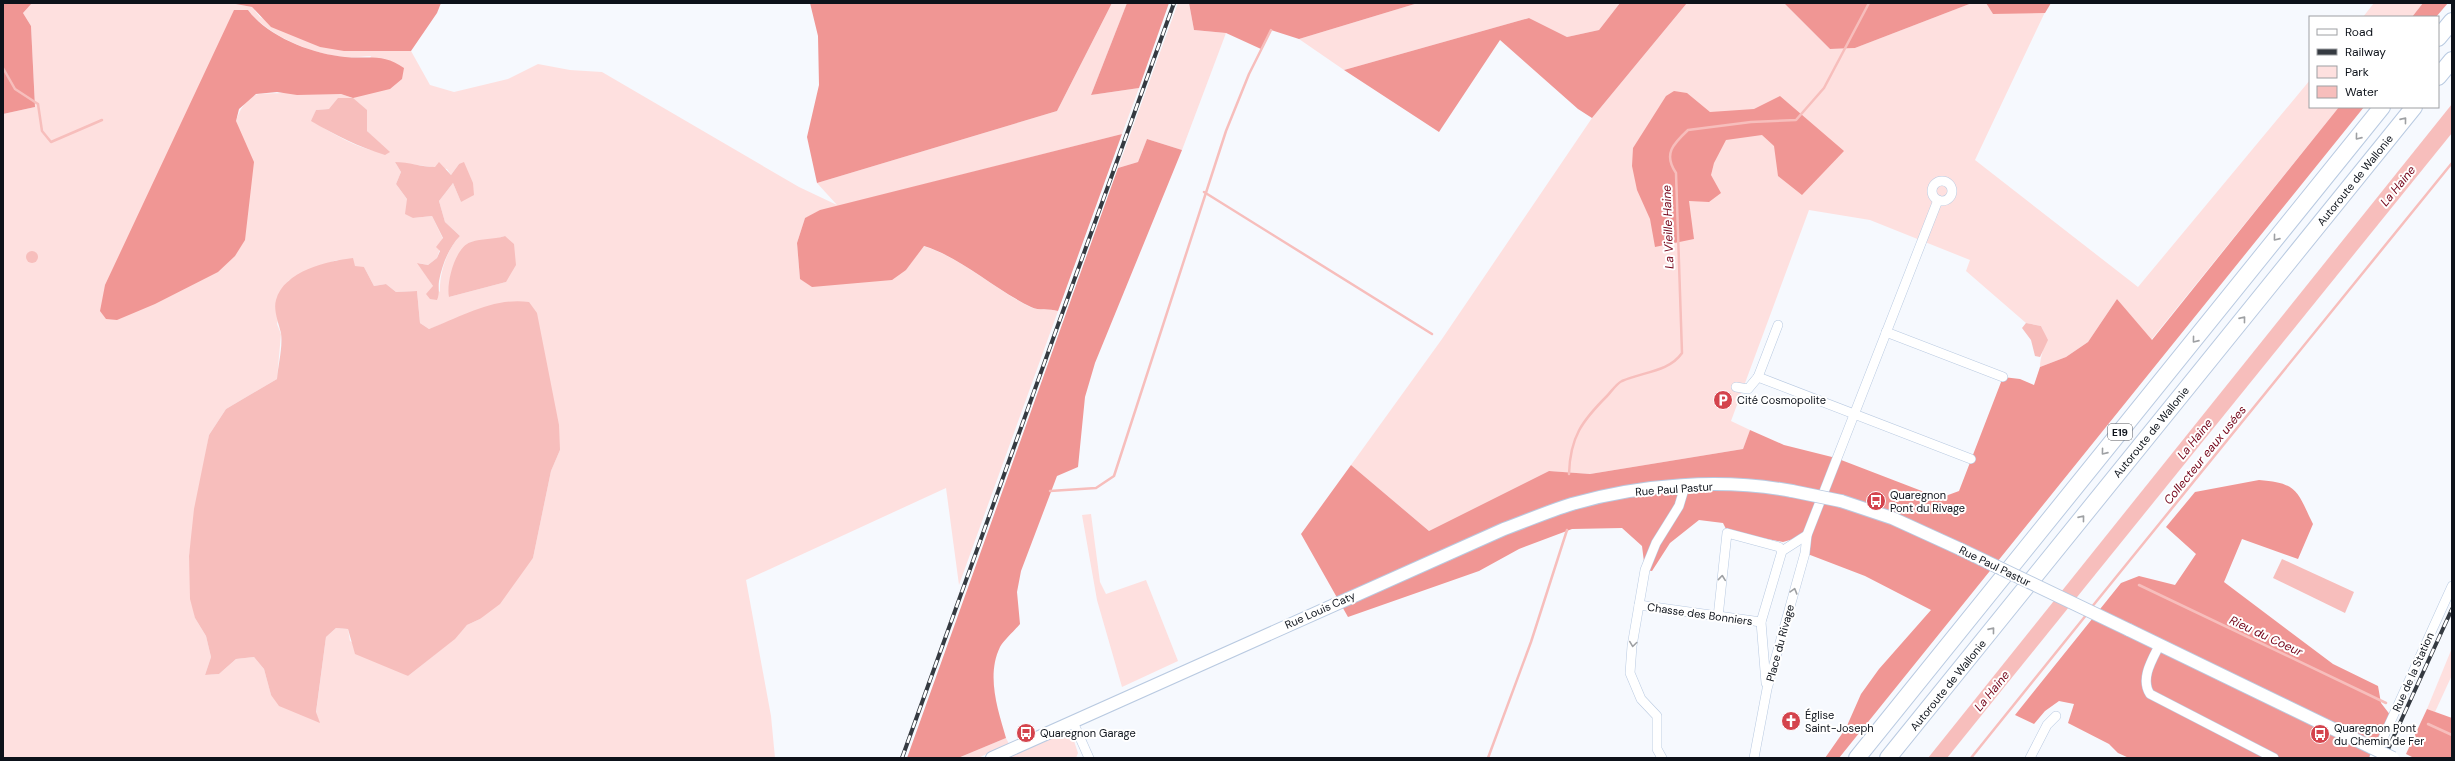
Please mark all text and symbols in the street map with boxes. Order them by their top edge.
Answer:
legend [2309,16,2439,108]
text: Road [2345,24,2373,40]
text: Railway [2345,44,2386,60]
text: Park [2345,64,2369,80]
text: Water [2345,84,2379,100]
one-way arrow [2399,117,2406,124]
street label: Autoroute de Wallonie [2314,132,2396,228]
one-way arrow [2356,133,2363,140]
water label: La Haine [2377,162,2419,210]
water label: La Vieille Haine [1659,185,1677,269]
one-way arrow [2274,234,2281,241]
one-way arrow [2238,316,2245,324]
one-way arrow [2192,335,2199,342]
street label: Autoroute de Wallonie [2110,384,2192,480]
parking icon: Cité Cosmopolite [1712,389,1734,411]
place label: Cité Cosmopolite [1737,393,1826,407]
water label: Collecteur eaux usées [2160,402,2250,508]
water label: La Haine [2174,415,2216,463]
road number: E19 [2108,424,2132,440]
one-way arrow [2102,447,2109,454]
street label: Rue Paul Pastur [1635,479,1713,499]
place label: Quaregnon Pont du Rivage [1890,488,1965,515]
bus stop icon: Quaregnon Pont du Rivage [1865,490,1887,512]
one-way arrow [2077,516,2084,523]
street label: Rue Paul Pastur [1957,543,2033,589]
one-way arrow [1717,575,1726,581]
street label: Rue Louis Caty [1283,588,1357,632]
one-way arrow [1789,588,1798,595]
street label: Chasse des Bonniers [1646,600,1754,628]
street label: Place du Rivage [1763,603,1797,683]
water label: Rieu du Coeur [2227,612,2306,660]
one-way arrow [1987,627,1994,634]
street label: Rue de la Station [2389,630,2437,714]
street label: Autoroute de Wallonie [1907,637,1989,733]
one-way arrow [1629,641,1638,647]
water label: La Haine [1971,667,2013,715]
place label: Église Saint-Joseph [1805,708,1874,735]
church icon: Église Saint-Joseph [1780,710,1802,732]
place label: Quaregnon Pont du Chemin de Fer [2334,721,2424,748]
bus stop icon: Quaregnon Garage [1015,722,1037,744]
bus stop icon: Quaregnon Pont du Chemin de Fer [2309,723,2331,745]
place label: Quaregnon Garage [1040,726,1136,740]

